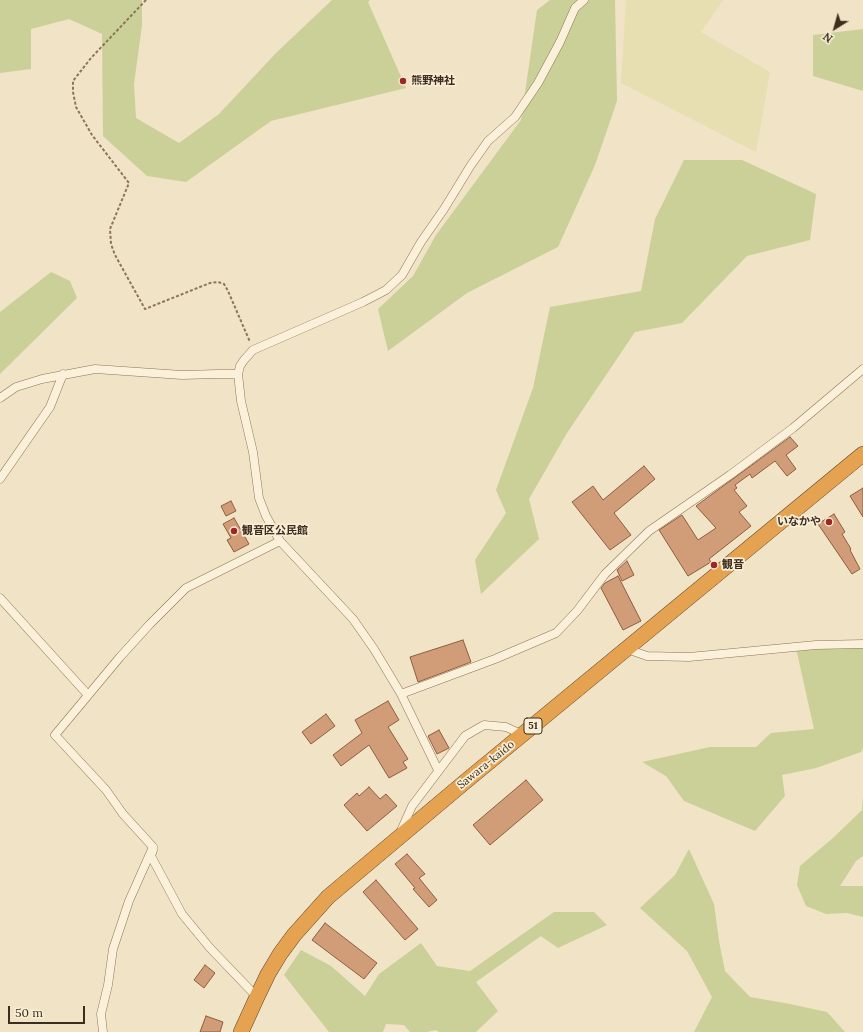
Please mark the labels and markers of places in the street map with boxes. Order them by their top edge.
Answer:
place label: 熊野神社 [411,74,455,88]
marker: 熊野神社 [398,76,408,86]
place label: いなかや [777,515,821,529]
marker: いなかや [824,517,834,527]
place label: 観音区公民館 [242,524,308,538]
marker: 観音区公民館 [229,526,239,536]
place label: 観音 [722,558,744,572]
marker: 観音 [709,560,719,570]

